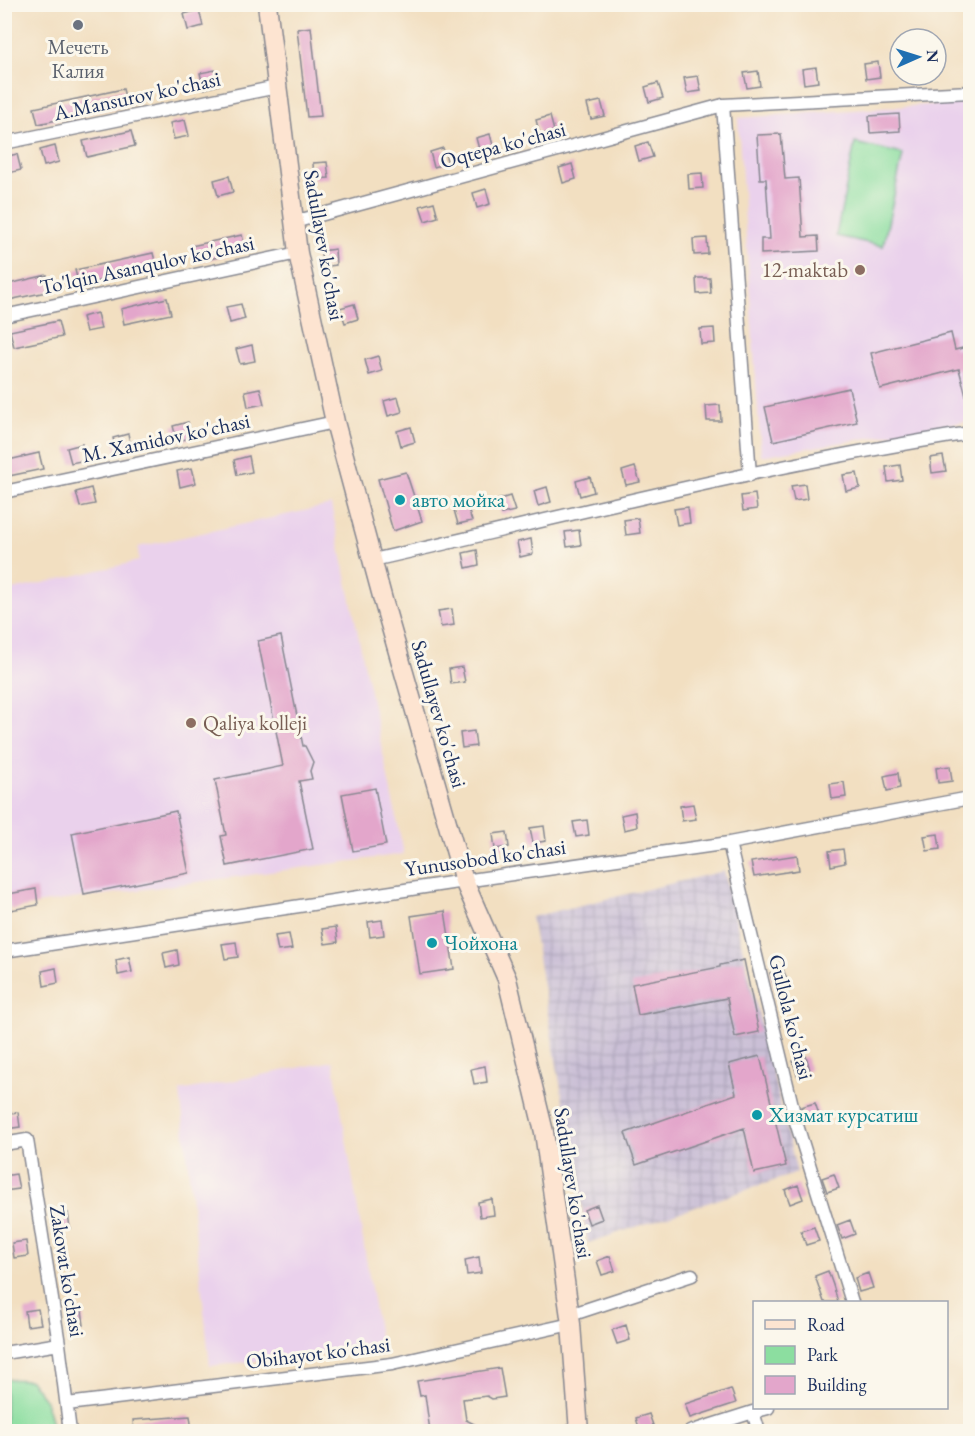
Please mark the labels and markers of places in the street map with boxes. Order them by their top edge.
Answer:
marker: Мечеть Калия [71,18,85,32]
place label: Мечеть Калия [47,33,109,84]
place label: 12-maktab [762,256,848,283]
marker: 12-maktab [853,263,867,277]
place label: авто мойка [412,486,506,513]
marker: авто мойка [393,493,407,507]
place label: Qaliya kolleji [203,709,307,737]
marker: Qaliya kolleji [184,716,198,730]
place label: Чойхона [444,929,519,956]
marker: Чойхона [425,936,439,950]
place label: Хизмат курсатиш [768,1101,919,1128]
marker: Хизмат курсатиш [750,1108,764,1122]

